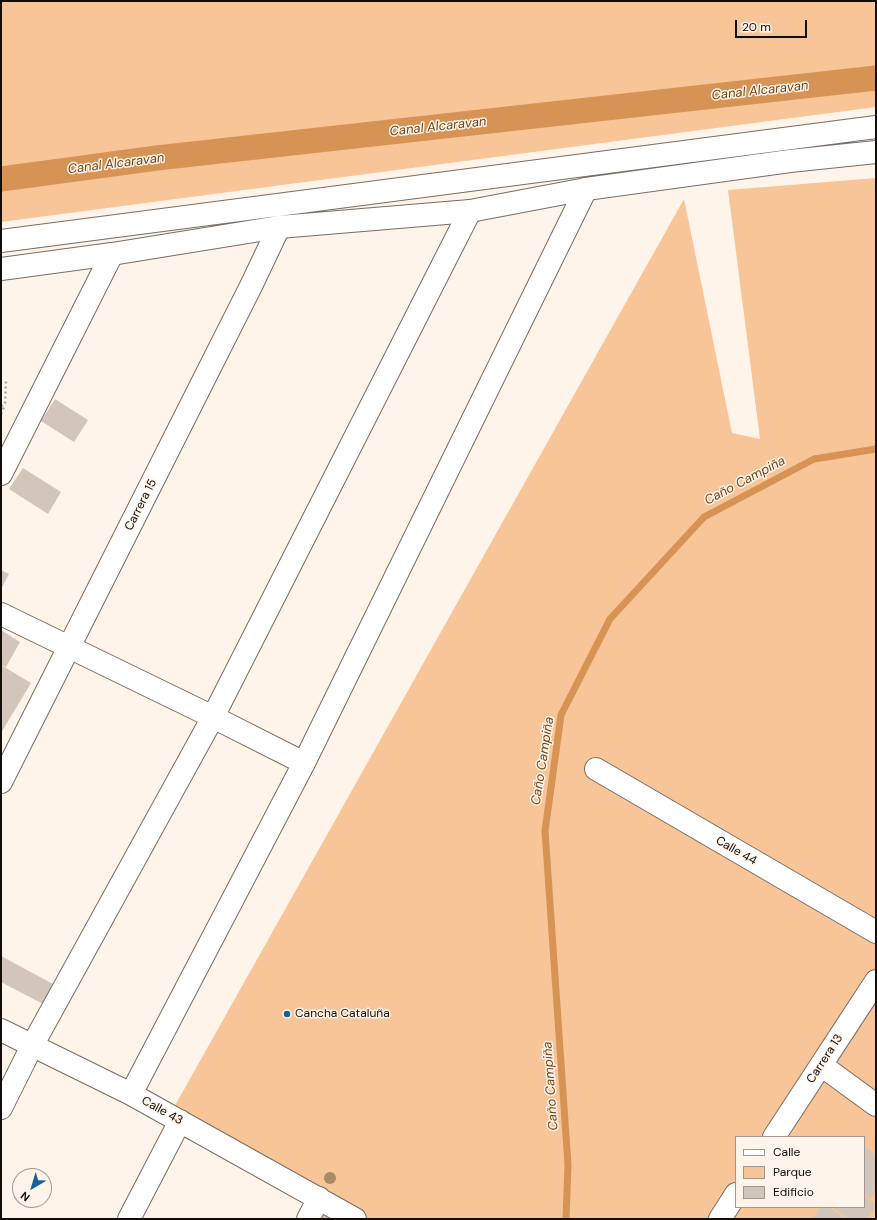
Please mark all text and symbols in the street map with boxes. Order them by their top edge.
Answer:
scale bar [737,12,809,38]
text: 20 m [742,19,771,35]
water label: Canal Alcaravan [711,78,809,104]
water label: Canal Alcaravan [389,114,487,140]
water label: Canal Alcaravan [67,150,165,178]
water label: Caño Campiña [702,453,788,509]
street label: Carrera 15 [122,477,160,533]
water label: Caño Campiña [528,716,558,806]
street label: Calle 44 [713,833,759,869]
place label: Cancha Cataluña [295,1007,390,1021]
marker: Cancha Cataluña [282,1009,292,1019]
street label: Carrera 13 [804,1032,846,1086]
water label: Caño Campiña [540,1041,562,1131]
street label: Calle 43 [139,1094,185,1128]
legend [735,1136,865,1208]
text: Calle [773,1144,800,1160]
text: Parque [773,1164,812,1180]
north arrow [12,1168,52,1208]
text: Edificio [773,1184,814,1200]
text: N [18,1189,33,1205]

